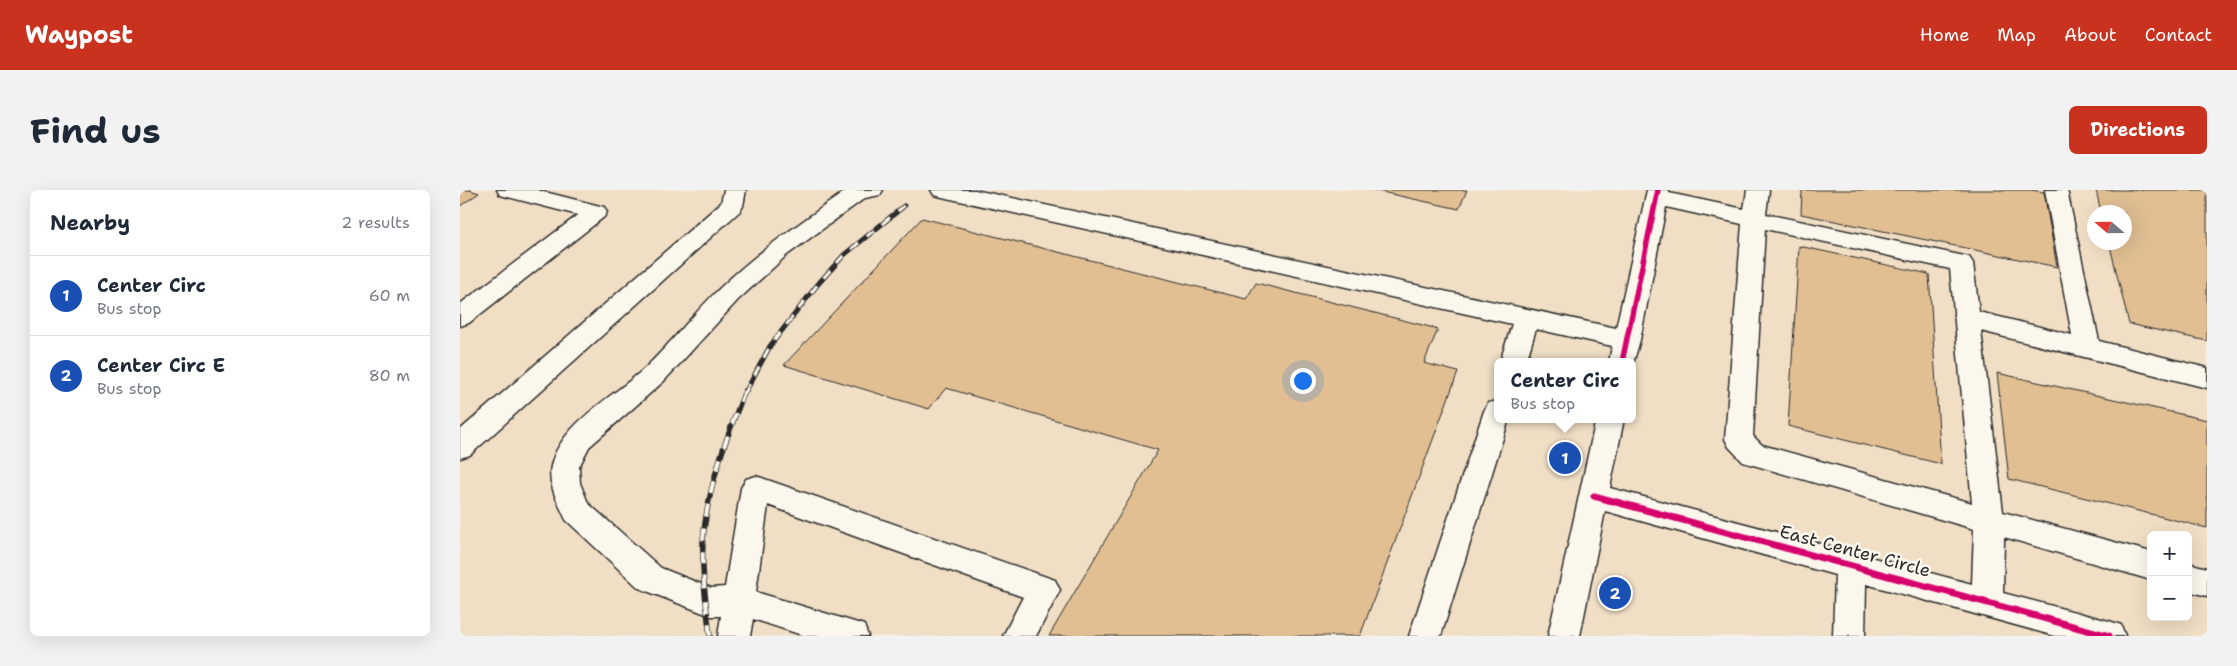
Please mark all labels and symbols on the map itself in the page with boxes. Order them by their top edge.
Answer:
north arrow [2087,205,2132,250]
your location [1290,368,1316,394]
pin: 1 [1549,439,1581,477]
street label: East Center Circle [1777,519,1933,583]
pin: 2 [1599,574,1631,612]

